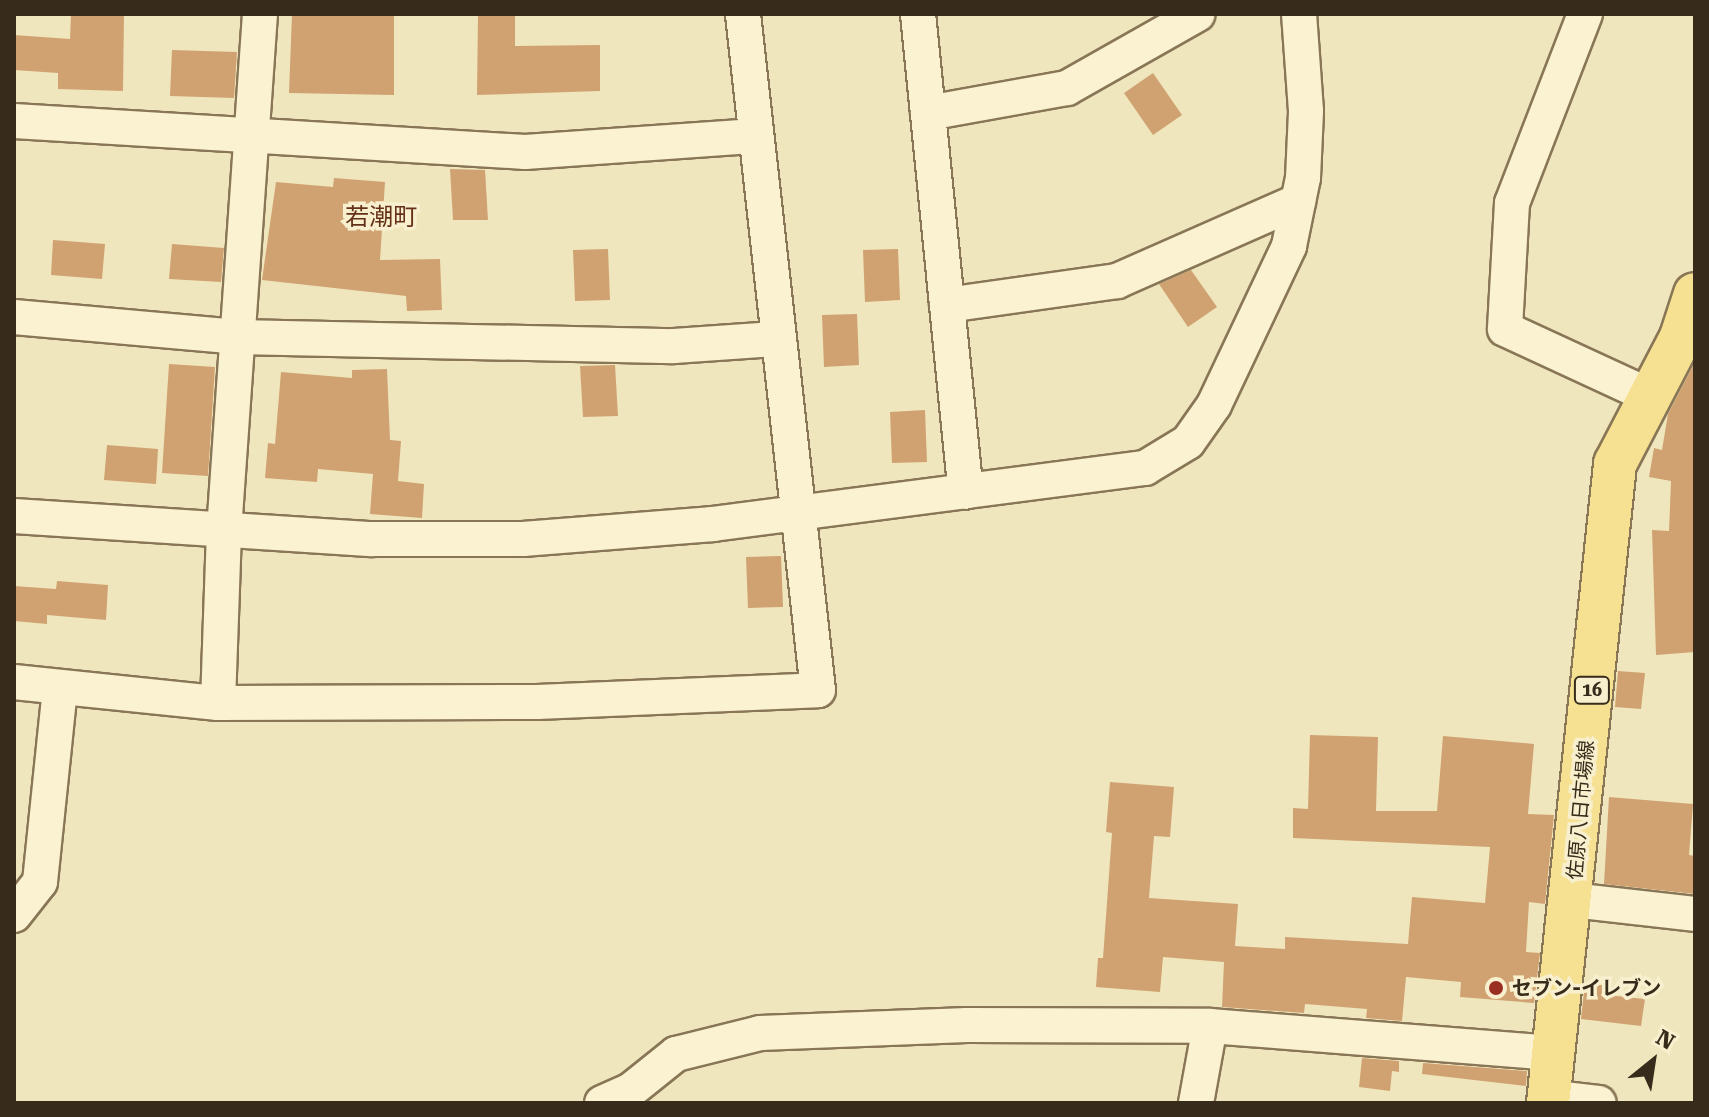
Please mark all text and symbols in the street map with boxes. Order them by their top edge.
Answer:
district label: 若潮町 [345,204,417,232]
road number: 16 [1572,676,1612,704]
street label: 佐原八日市場線 [1563,739,1599,881]
place label: セブン-イレブン [1512,976,1661,1000]
marker: セブン-イレブン [1487,979,1505,997]
north arrow [1613,1021,1693,1101]
text: N [1652,1025,1679,1055]

